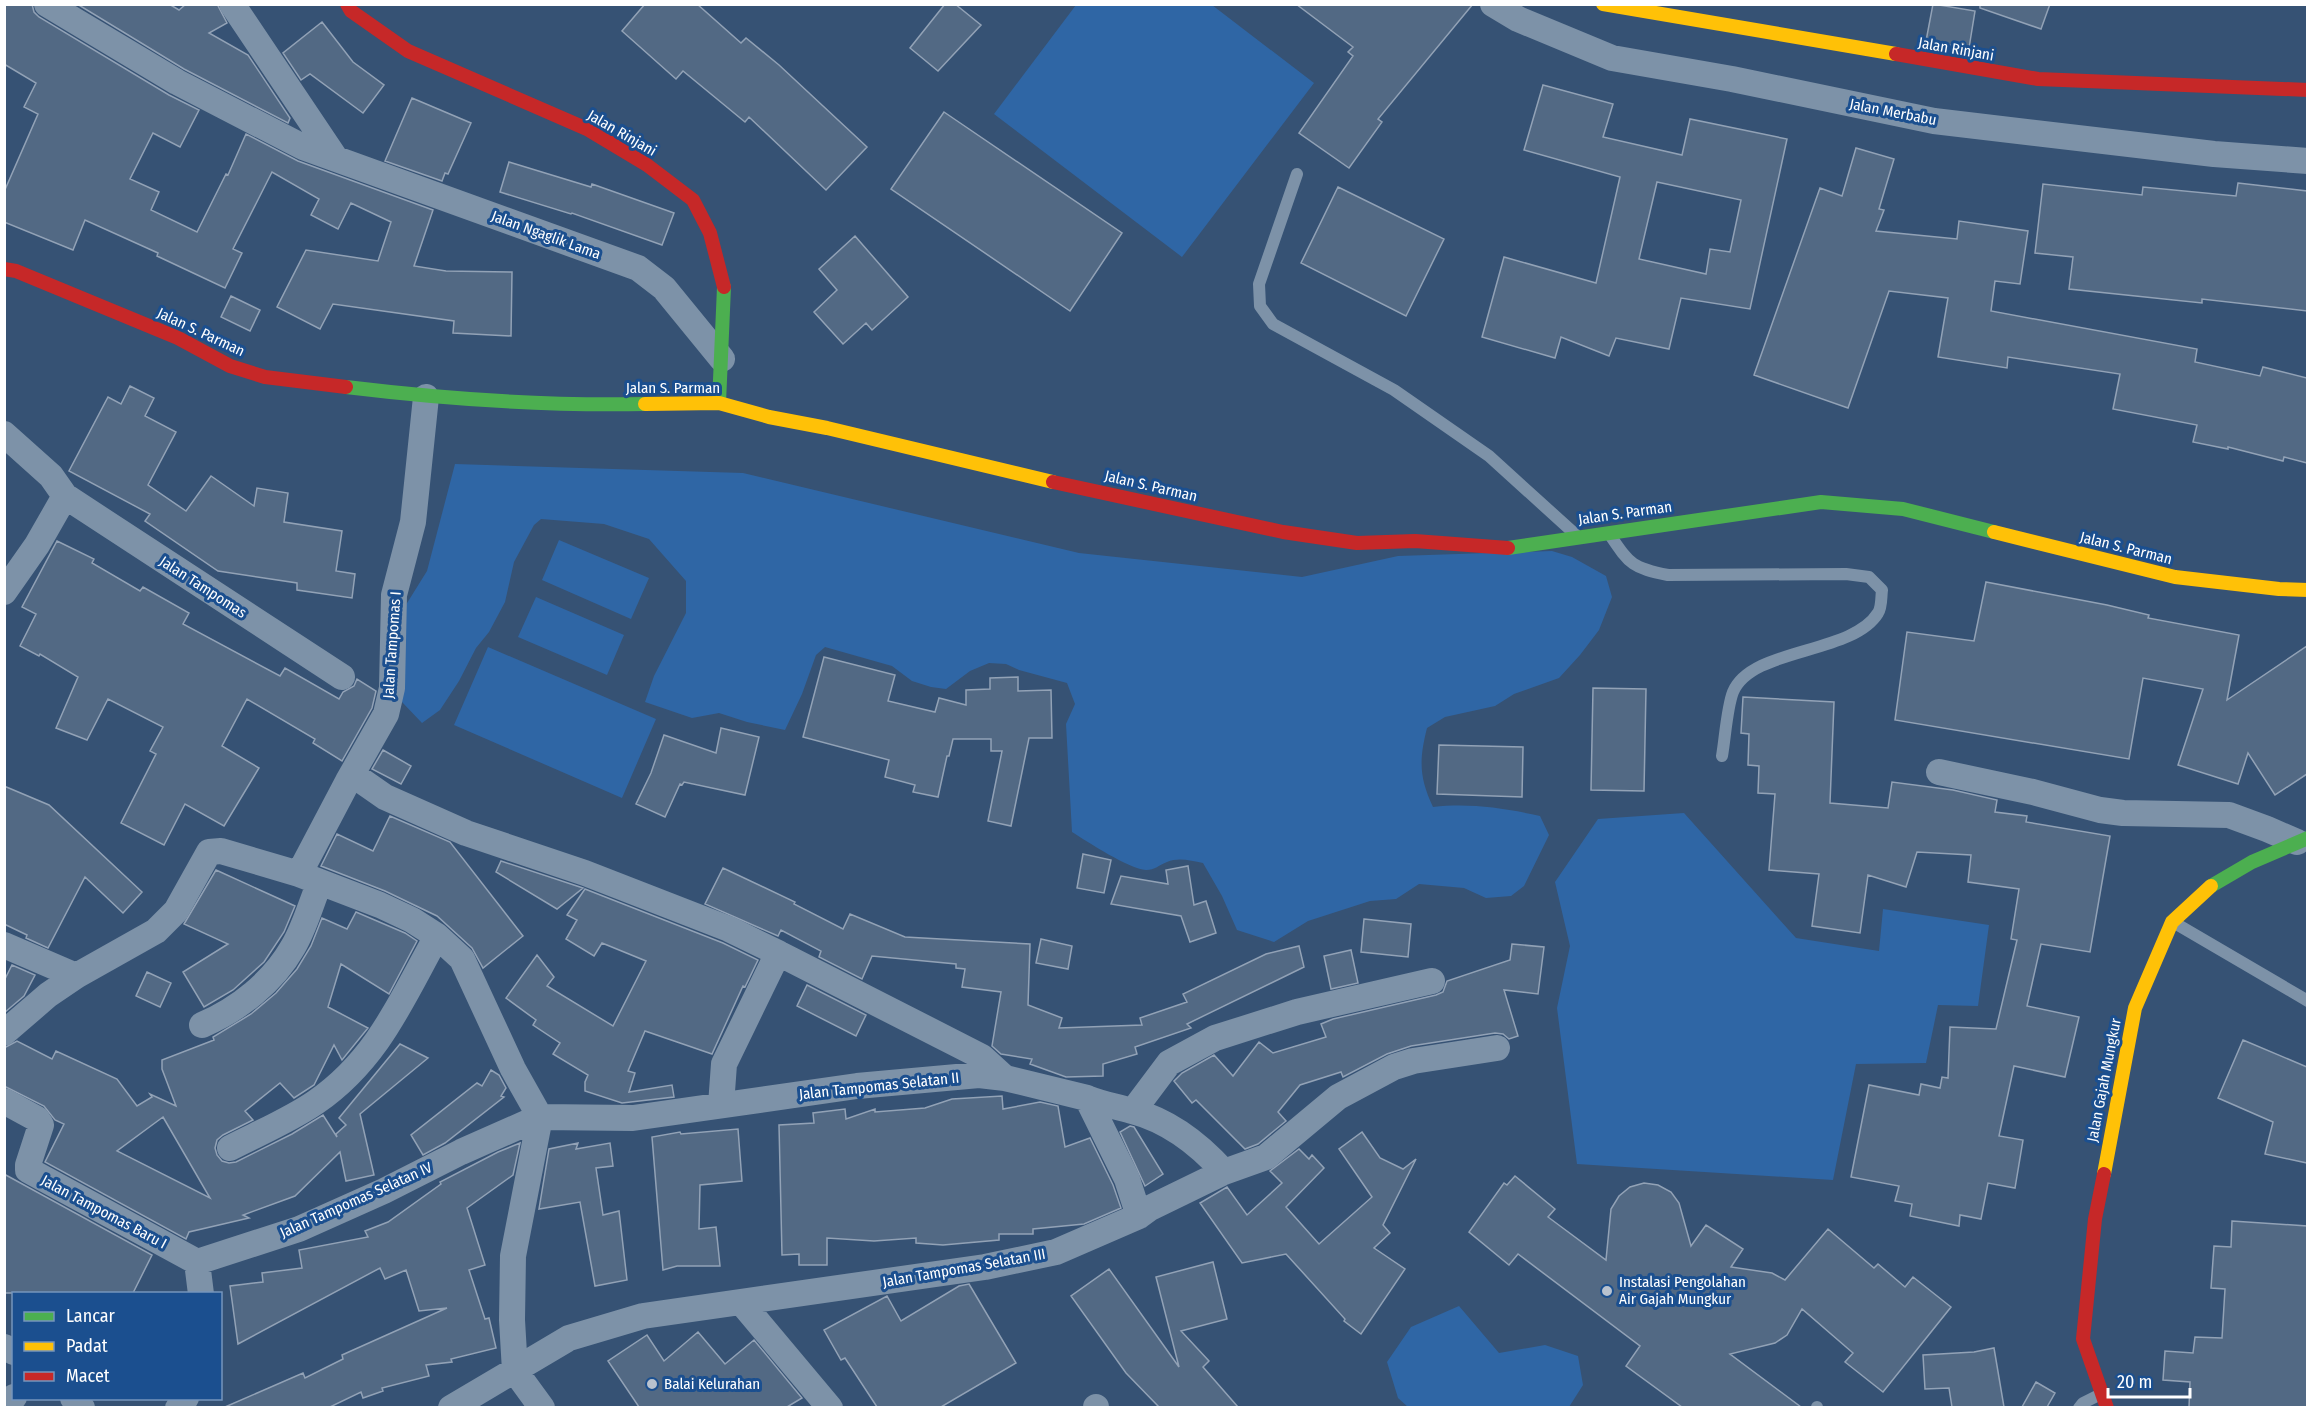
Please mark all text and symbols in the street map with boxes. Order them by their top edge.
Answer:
street label: Jalan Rinjani [1917,33,1995,65]
street label: Jalan Merbabu [1848,95,1938,129]
street label: Jalan Rinjani [584,106,660,160]
street label: Jalan Ngaglik Lama [489,207,603,263]
street label: Jalan S. Parman [154,304,248,360]
street label: Jalan S. Parman [626,379,720,397]
street label: Jalan S. Parman [1103,467,1199,505]
street label: Jalan S. Parman [1577,498,1673,528]
street label: Jalan S. Parman [2078,528,2174,568]
street label: Jalan Tampomas [156,552,250,622]
street label: Jalan Tampomas I [379,591,405,699]
street label: Jalan Gajah Mungkur [2083,1016,2125,1143]
street label: Jalan Tampomas Selatan II [798,1069,960,1103]
street label: Jalan Tampomas Selatan IV [277,1158,435,1242]
street label: Jalan Tampomas Baru I [38,1171,170,1253]
street label: Jalan Tampomas Selatan III [881,1245,1047,1291]
place label: Instalasi Pengolahan Air Gajah Mungkur [1619,1273,1746,1308]
marker: Instalasi Pengolahan Air Gajah Mungkur [1600,1284,1614,1298]
legend [12,1292,222,1400]
text: Lancar [66,1305,115,1327]
text: Padat [66,1335,108,1357]
scale bar [2108,1361,2190,1399]
text: Macet [66,1365,110,1387]
text: 20 m [2117,1371,2152,1393]
place label: Balai Kelurahan [664,1375,760,1393]
marker: Balai Kelurahan [645,1377,659,1391]

